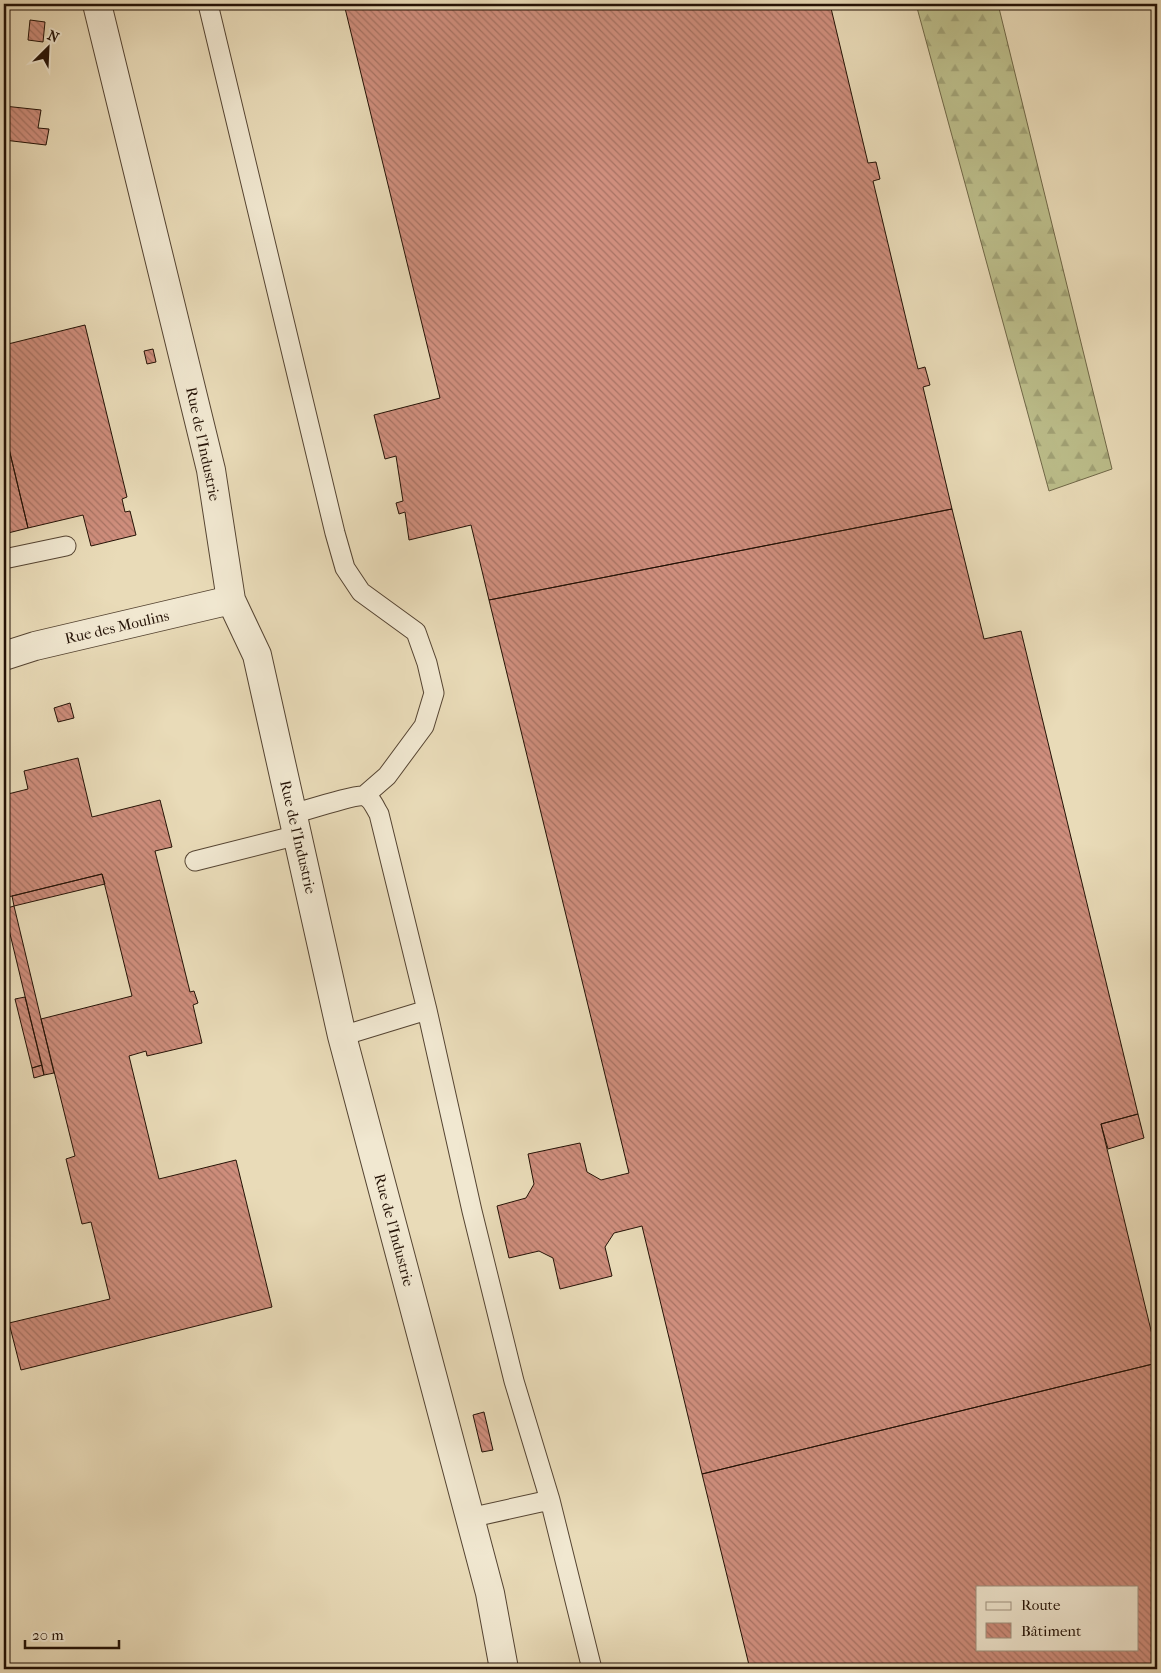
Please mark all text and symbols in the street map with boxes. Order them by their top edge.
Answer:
north arrow [22,22,72,72]
text: N [45,27,62,47]
street label: Rue de l'Industrie [182,385,224,503]
street label: Rue des Moulins [63,606,171,648]
street label: Rue de l'Industrie [276,778,320,896]
street label: Rue de l'Industrie [370,1172,418,1289]
legend [976,1586,1138,1650]
text: Route [1021,1596,1061,1614]
scale bar [25,1618,119,1650]
text: Bâtiment [1021,1622,1082,1640]
text: 20 m [32,1626,64,1644]

